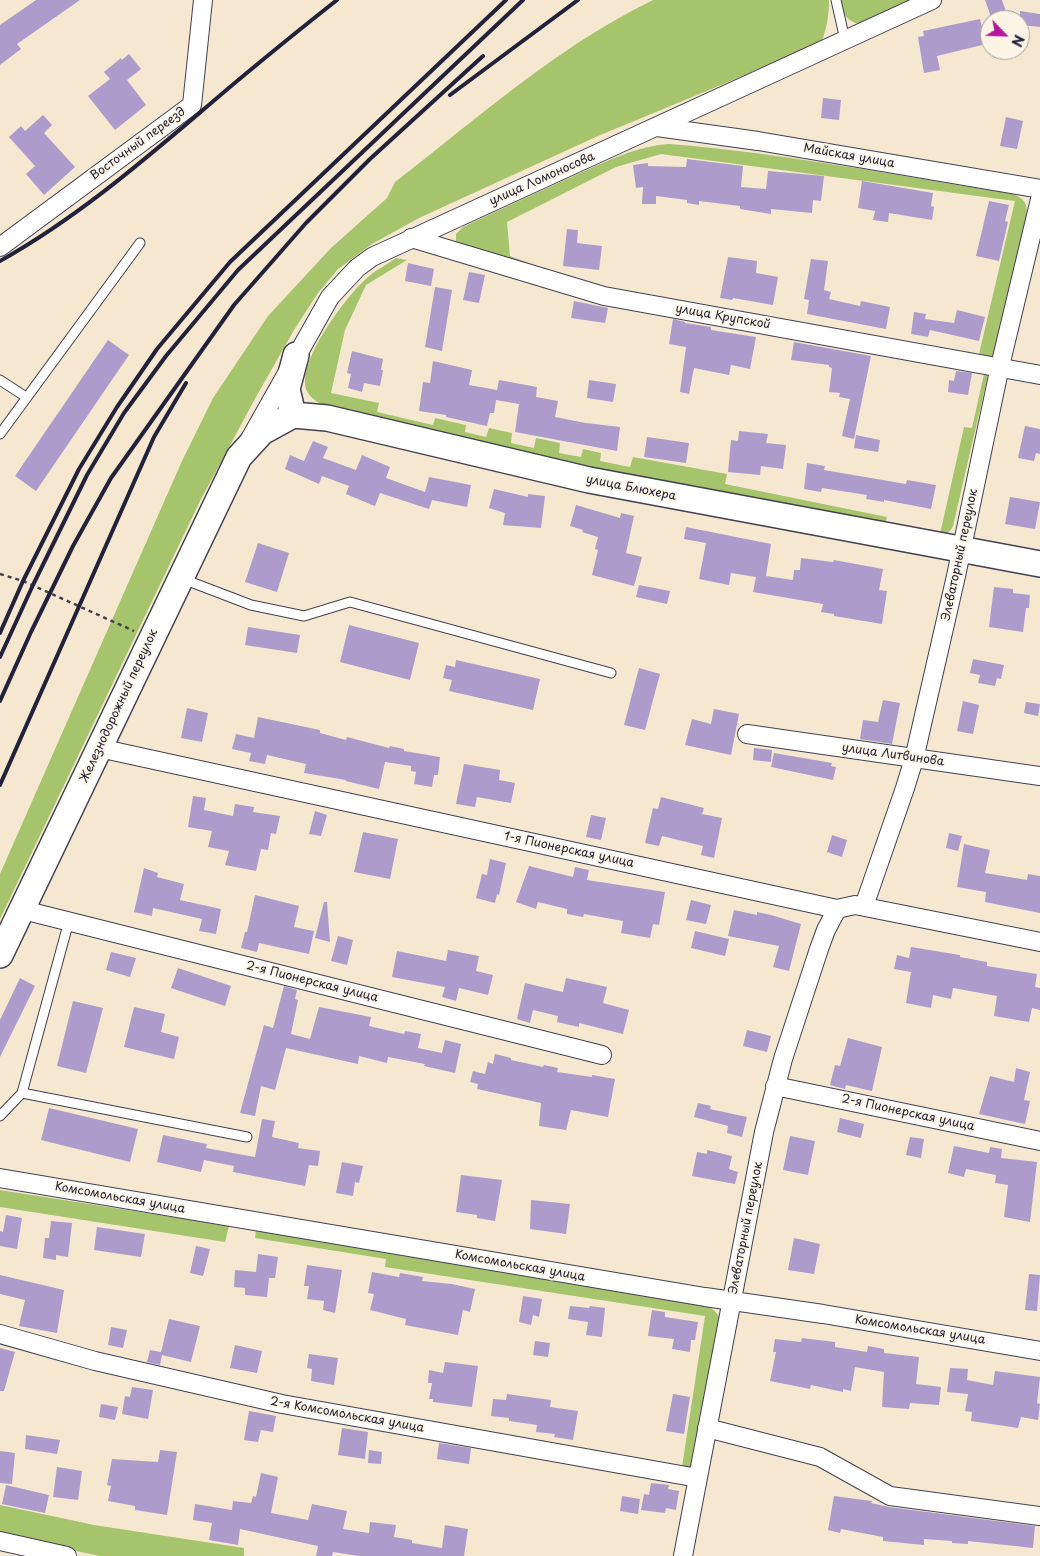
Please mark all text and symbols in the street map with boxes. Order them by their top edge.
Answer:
north arrow [980,10,1030,60]
text: N [1006,32,1030,50]
street label: Восточный переезд [88,105,188,183]
street label: Майская улица [802,141,896,171]
street label: улица Ломоносова [487,149,597,209]
street label: улица Крупской [674,302,772,332]
street label: улица Блюхера [585,472,677,504]
street label: Элеваторный переулок [939,488,981,622]
street label: Железнодорожный переулок [77,627,161,785]
street label: улица Литвинова [841,741,945,769]
street label: 1-я Пионерская улица [503,829,635,871]
street label: 2-я Пионерская улица [244,959,380,1005]
street label: 2-я Пионерская улица [840,1092,976,1134]
street label: Элеваторный переулок [726,1160,766,1296]
street label: Комсомольская улица [54,1179,186,1217]
street label: Комсомольская улица [454,1247,586,1285]
street label: Комсомольская улица [854,1313,986,1347]
street label: 2-я Комсомольская улица [269,1394,425,1436]

